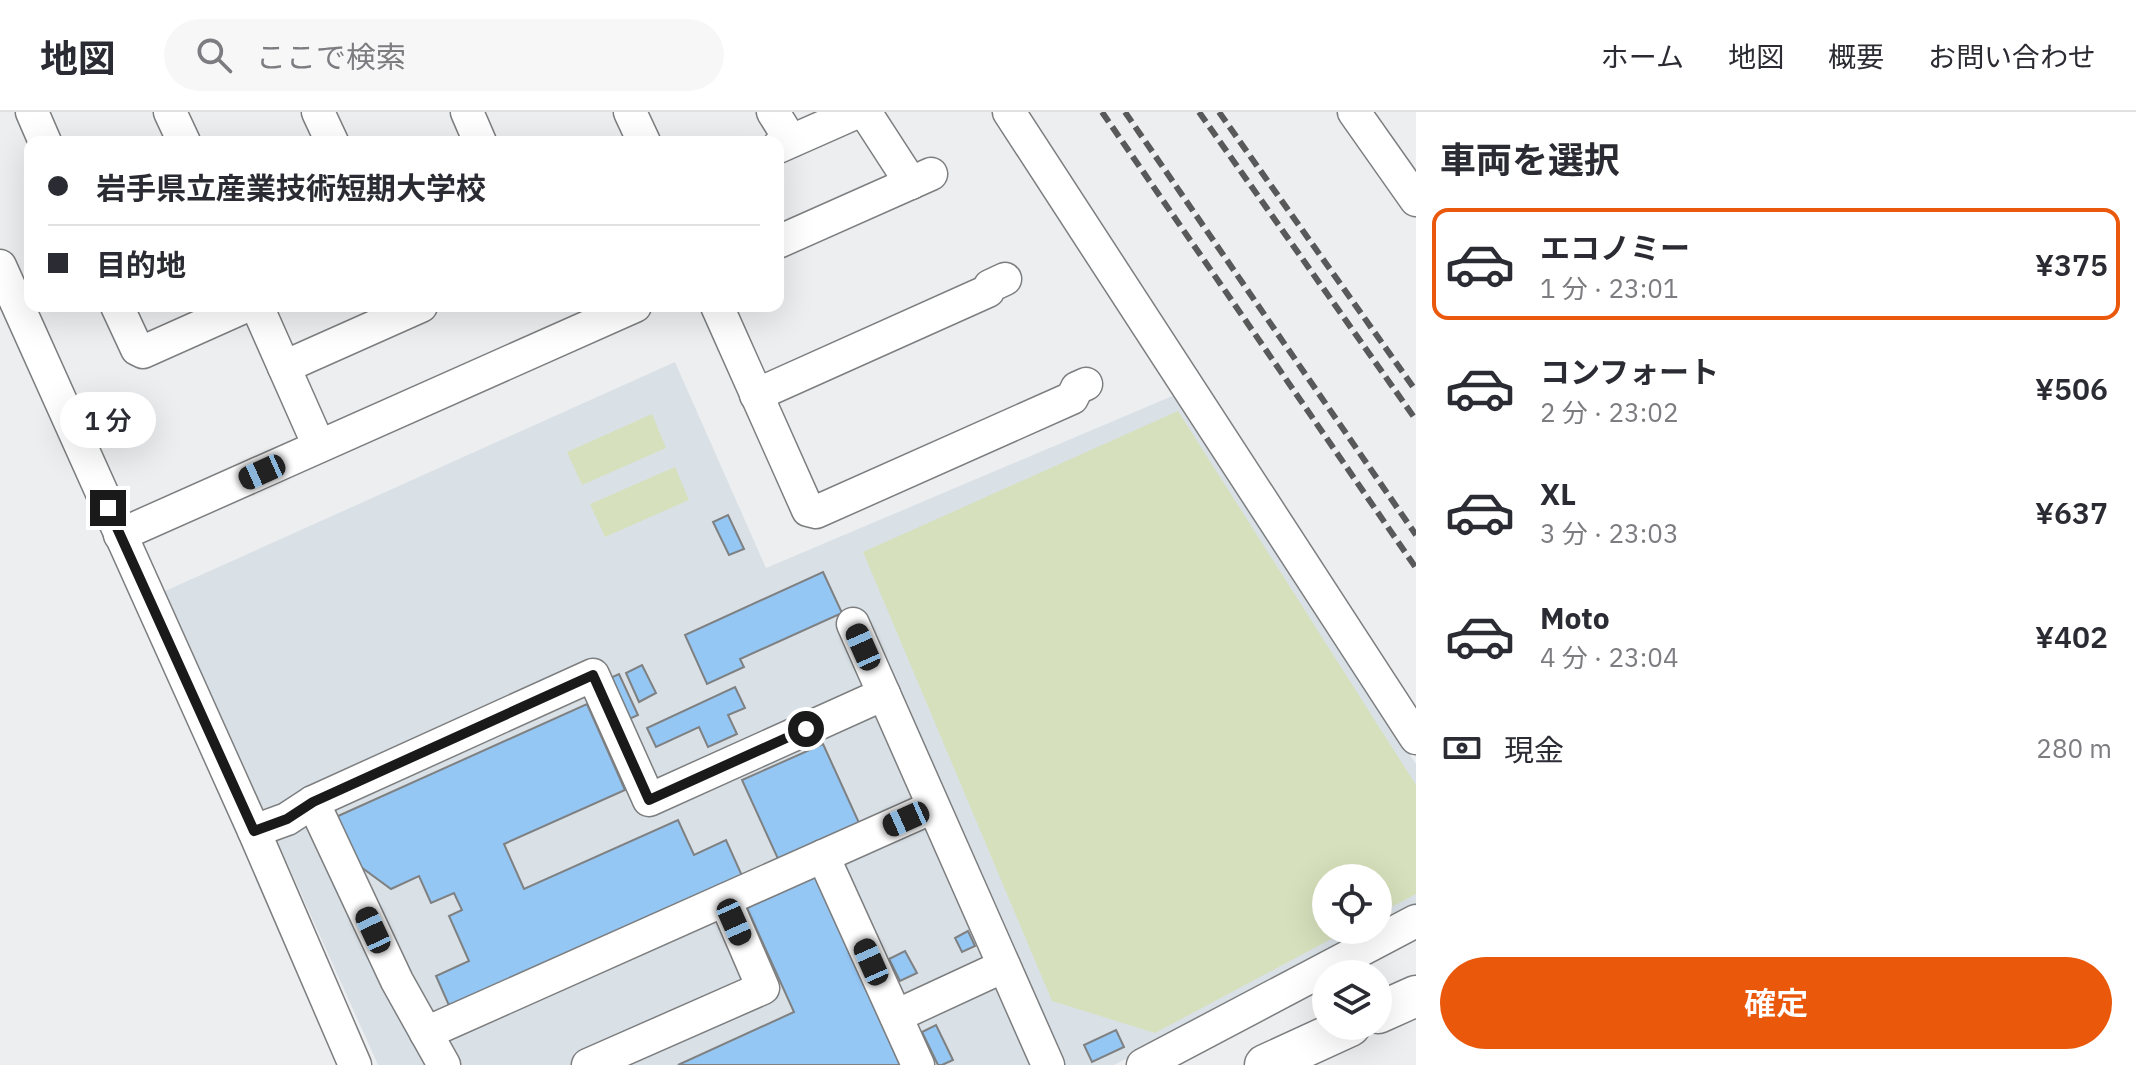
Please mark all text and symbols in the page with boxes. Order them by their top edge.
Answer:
search box [164,19,724,91]
text: 地図 [40,33,116,82]
icon: search [192,33,236,77]
text: ここで検索 [256,37,406,76]
text: ホーム [1601,38,1684,75]
text: 地図 [1728,38,1784,75]
text: 概要 [1828,38,1884,75]
text: お問い合わせ [1928,38,2096,75]
text: 車両を選択 [1440,136,1620,183]
text: 岩手県立産業技術短期大学校 [96,168,486,207]
icon: car [1444,228,1516,300]
text: エコノミー [1540,228,1690,267]
text: 目的地 [96,245,186,284]
text: ¥375 [2035,245,2108,284]
text: 1 分 · 23:01 [1540,271,1678,305]
icon: car [1444,352,1516,424]
text: コンフォート [1540,352,1719,391]
text: ¥506 [2035,369,2108,408]
callout: 1 分 [60,392,156,448]
text: 2 分 · 23:02 [1540,395,1678,429]
text: 1 分 [84,403,132,437]
car [235,451,289,493]
text: XL [1540,474,1576,513]
icon: car [1444,476,1516,548]
route end [90,490,126,526]
text: ¥637 [2035,493,2108,532]
text: 3 分 · 23:03 [1540,516,1678,550]
text: Moto [1540,598,1610,637]
icon: car [1444,600,1516,672]
text: ¥402 [2035,617,2108,656]
car [842,620,884,674]
text: 4 分 · 23:04 [1540,640,1678,674]
route start [788,711,824,747]
icon: cash [1440,726,1484,770]
text: 現金 [1504,730,1564,769]
text: 280 m [2036,731,2112,765]
car [879,798,933,840]
map controls [1312,864,1392,1040]
button: locate [1312,864,1392,944]
car [713,895,755,949]
car [352,903,394,957]
car [850,935,892,989]
button: 確定 [1440,957,2112,1049]
button: layers [1312,960,1392,1040]

